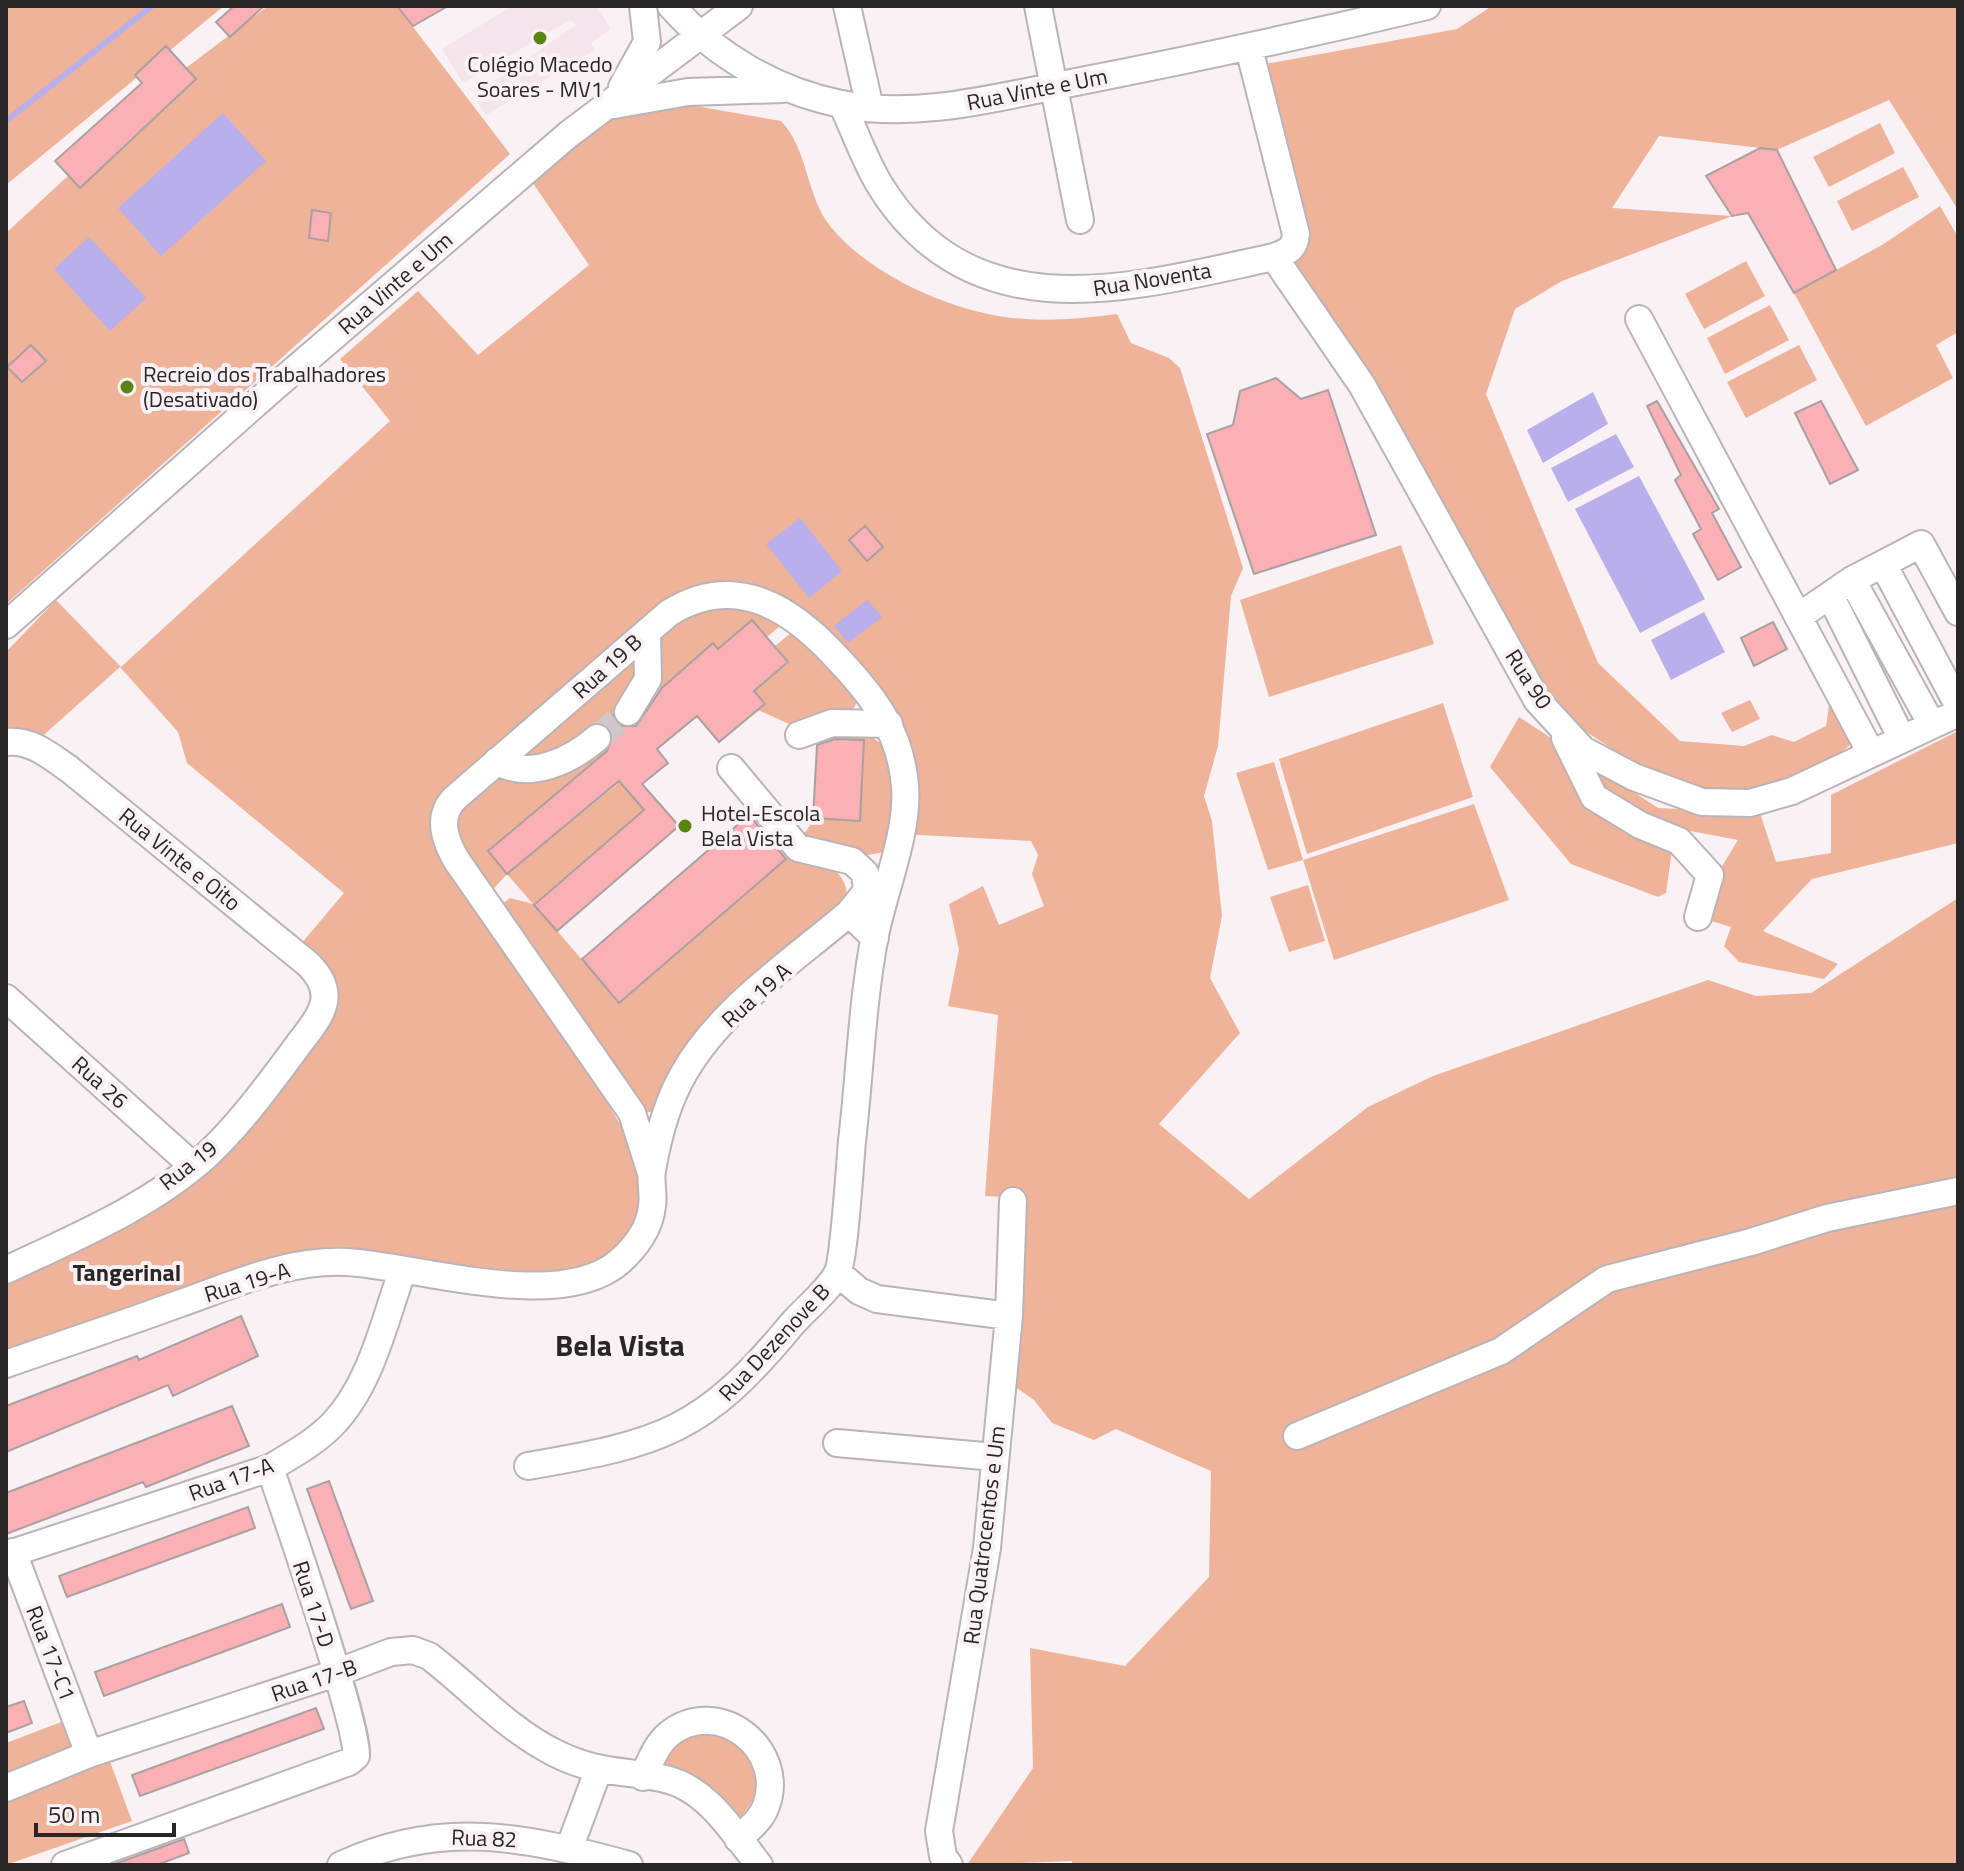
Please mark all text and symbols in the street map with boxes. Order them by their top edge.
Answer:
marker: Colégio Macedo Soares - MV1 [531,29,549,47]
place label: Colégio Macedo Soares - MV1 [467,47,613,106]
street label: Rua Vinte e Um [964,59,1110,119]
street label: Rua Vinte e Um [330,223,460,343]
street label: Rua Noventa [1090,253,1214,305]
place label: Recreio dos Trabalhadores (Desativado) [143,357,386,416]
marker: Recreio dos Trabalhadores (Desativado) [118,378,136,396]
street label: Rua 19 B [564,625,650,707]
street label: Rua 90 [1497,642,1561,716]
place label: Hotel-Escola Bela Vista [701,796,820,855]
street label: Rua Vinte e Oito [112,799,248,919]
marker: Hotel-Escola Bela Vista [676,817,694,835]
street label: Rua 19 A [714,954,798,1036]
street label: Rua 26 [64,1047,136,1117]
street label: Rua 19 [152,1131,224,1199]
street label: Rua 19-A [200,1253,294,1311]
district label: Tangerinal [73,1254,181,1290]
street label: Rua Dezenove B [710,1275,838,1409]
district label: Bela Vista [555,1322,685,1368]
street label: Rua Quatrocentos e Um [954,1424,1014,1646]
street label: Rua 17-A [184,1448,278,1510]
street label: Rua 17-D [284,1556,344,1652]
street label: Rua 17-C1 [17,1600,85,1706]
street label: Rua 17-B [266,1649,362,1711]
scale bar [36,1787,174,1837]
text: 50 m [48,1796,100,1832]
street label: Rua 82 [451,1820,517,1856]

